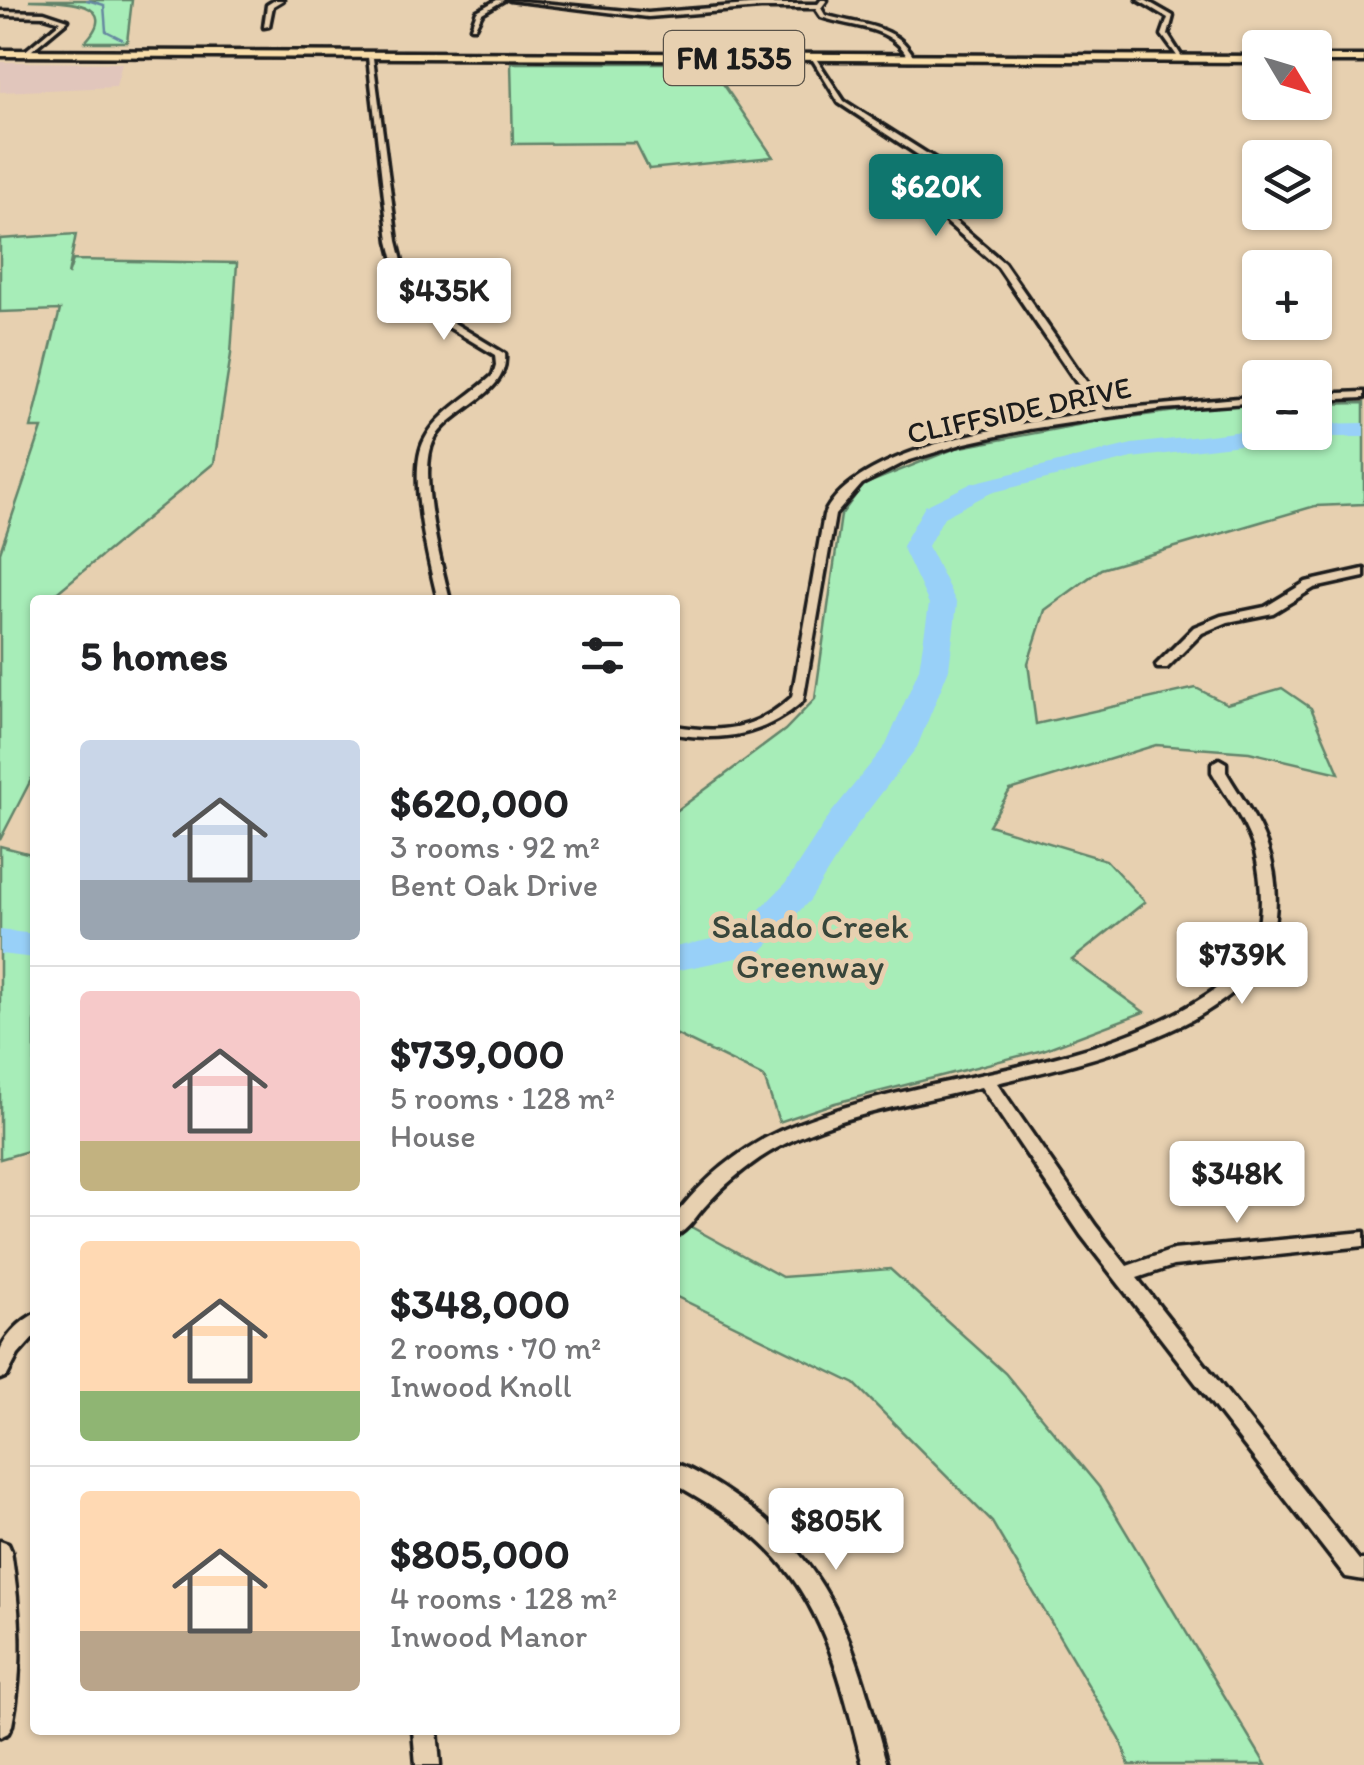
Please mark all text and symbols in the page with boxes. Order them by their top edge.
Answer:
north arrow [1242,30,1332,120]
map controls [1242,30,1332,450]
road number: FM 1535 [664,31,804,85]
button: layers [1242,140,1332,230]
pin: $620K [866,154,1006,239]
text: $620K [891,167,981,205]
button: + [1242,250,1332,340]
pin: $435K [374,258,514,343]
text: $435K [399,271,489,309]
button: − [1242,360,1332,450]
street label: CLIFFSIDE DRIVE [904,368,1134,452]
icon: filters [575,628,630,683]
text: 5 homes [80,630,228,681]
text: $620,000 [390,777,569,828]
icon: home [160,780,280,900]
text: 3 rooms · 92 m² [390,828,600,866]
text: Bent Oak Drive [390,866,598,904]
park label: Salado Creek Greenway [711,905,909,987]
pin: $739K [1172,922,1312,1007]
text: $739K [1199,935,1285,973]
text: $739,000 [390,1028,565,1079]
icon: home [160,1031,280,1151]
text: 5 rooms · 128 m² [390,1079,615,1117]
text: House [390,1117,476,1155]
pin: $348K [1167,1141,1307,1226]
text: $348K [1192,1154,1282,1192]
text: $348,000 [390,1278,570,1329]
icon: home [160,1281,280,1401]
text: 2 rooms · 70 m² [390,1329,601,1367]
text: Inwood Knoll [390,1367,572,1405]
pin: $805K [766,1488,906,1573]
text: $805K [791,1501,881,1539]
text: $805,000 [390,1528,570,1579]
icon: home [160,1531,280,1651]
text: 4 rooms · 128 m² [390,1579,617,1617]
text: Inwood Manor [390,1617,587,1655]

